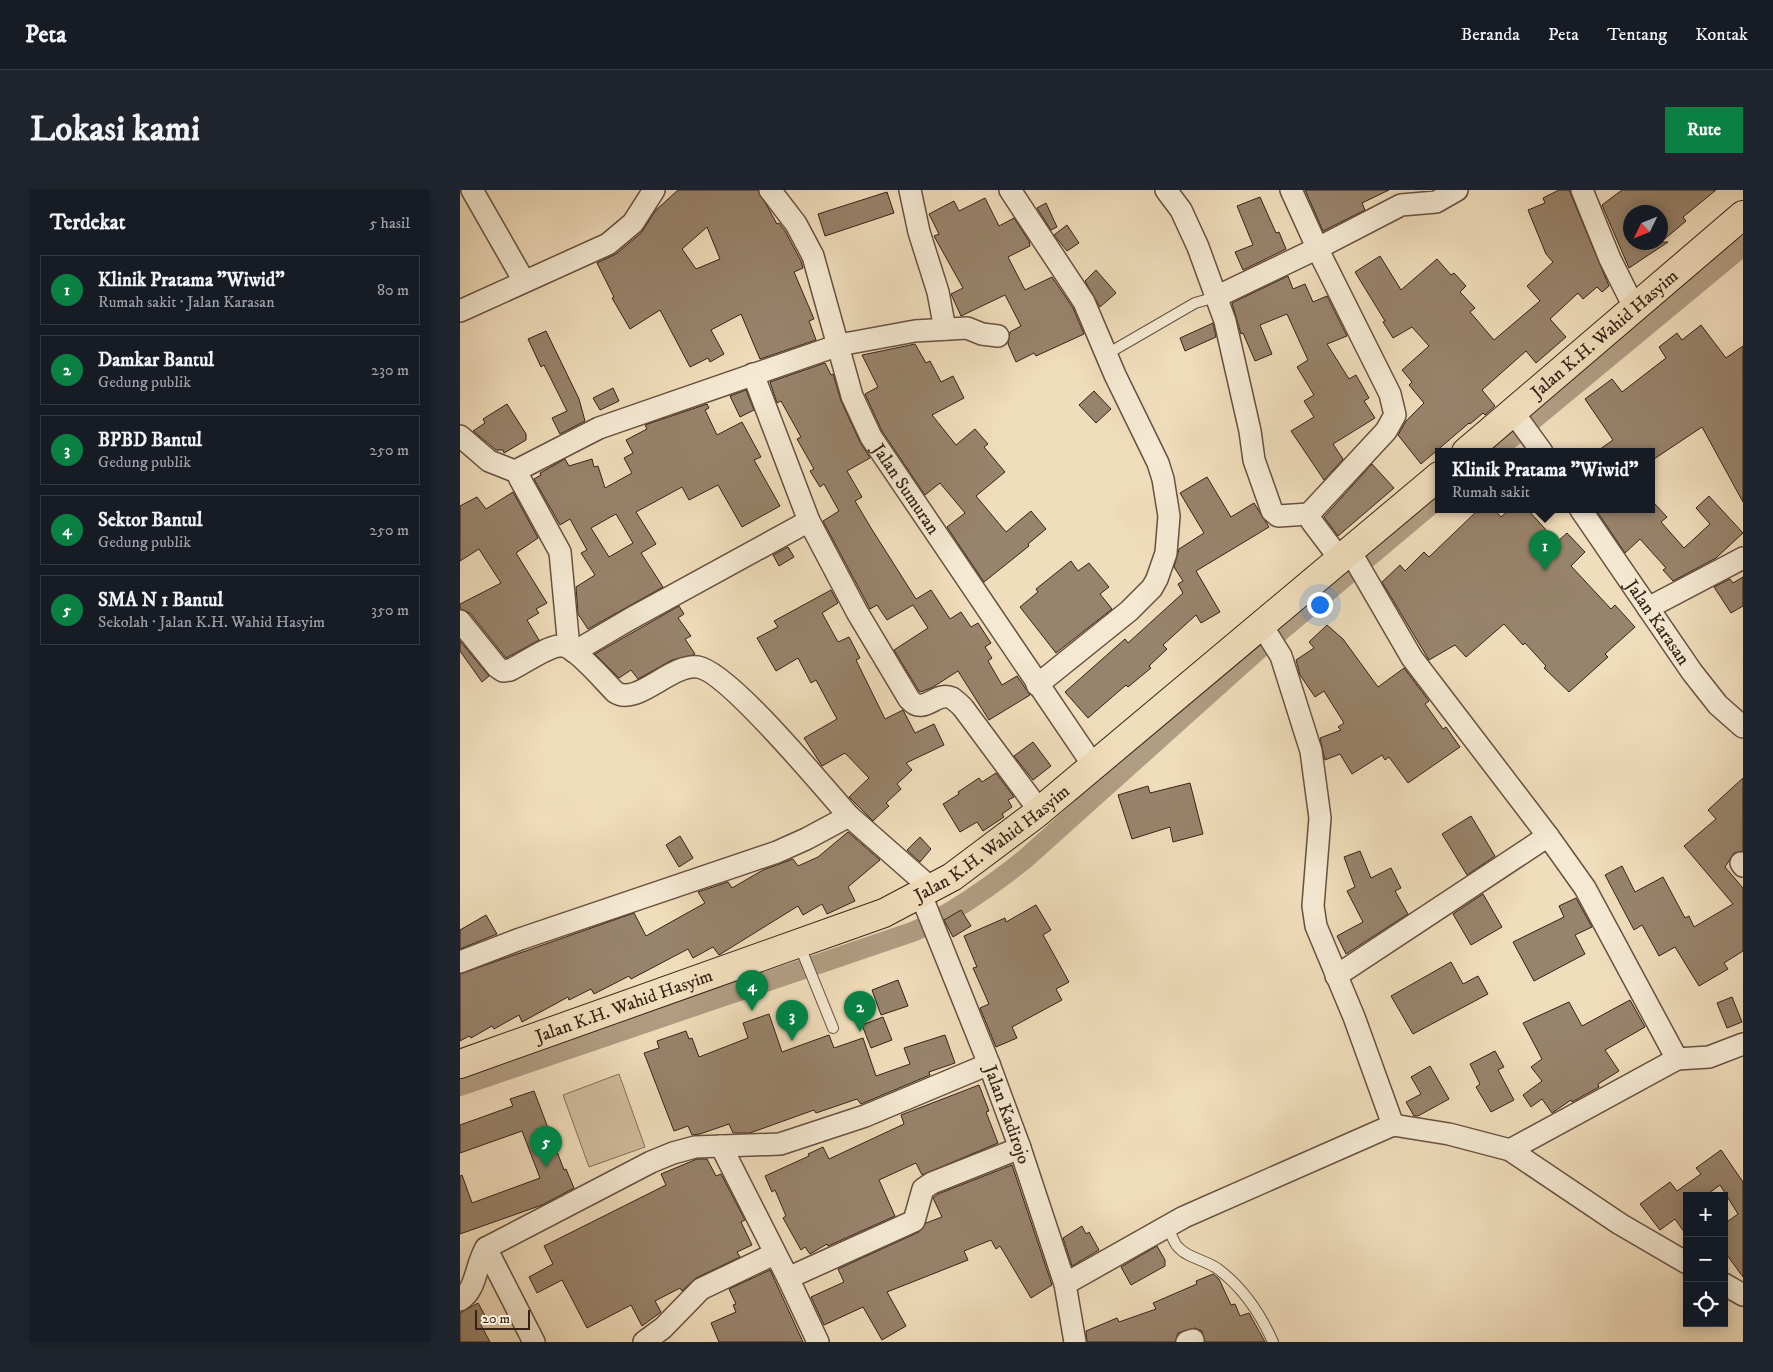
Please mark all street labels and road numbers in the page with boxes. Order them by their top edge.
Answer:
street label: Jalan K.H. Wahid Hasyim [1525,265,1683,405]
street label: Jalan Sumuran [866,438,944,539]
street label: Jalan Karasan [1619,574,1694,670]
street label: Jalan K.H. Wahid Hasyim [909,780,1075,908]
street label: Jalan K.H. Wahid Hasyim [531,965,716,1049]
street label: Jalan Kadirojo [978,1061,1035,1167]

